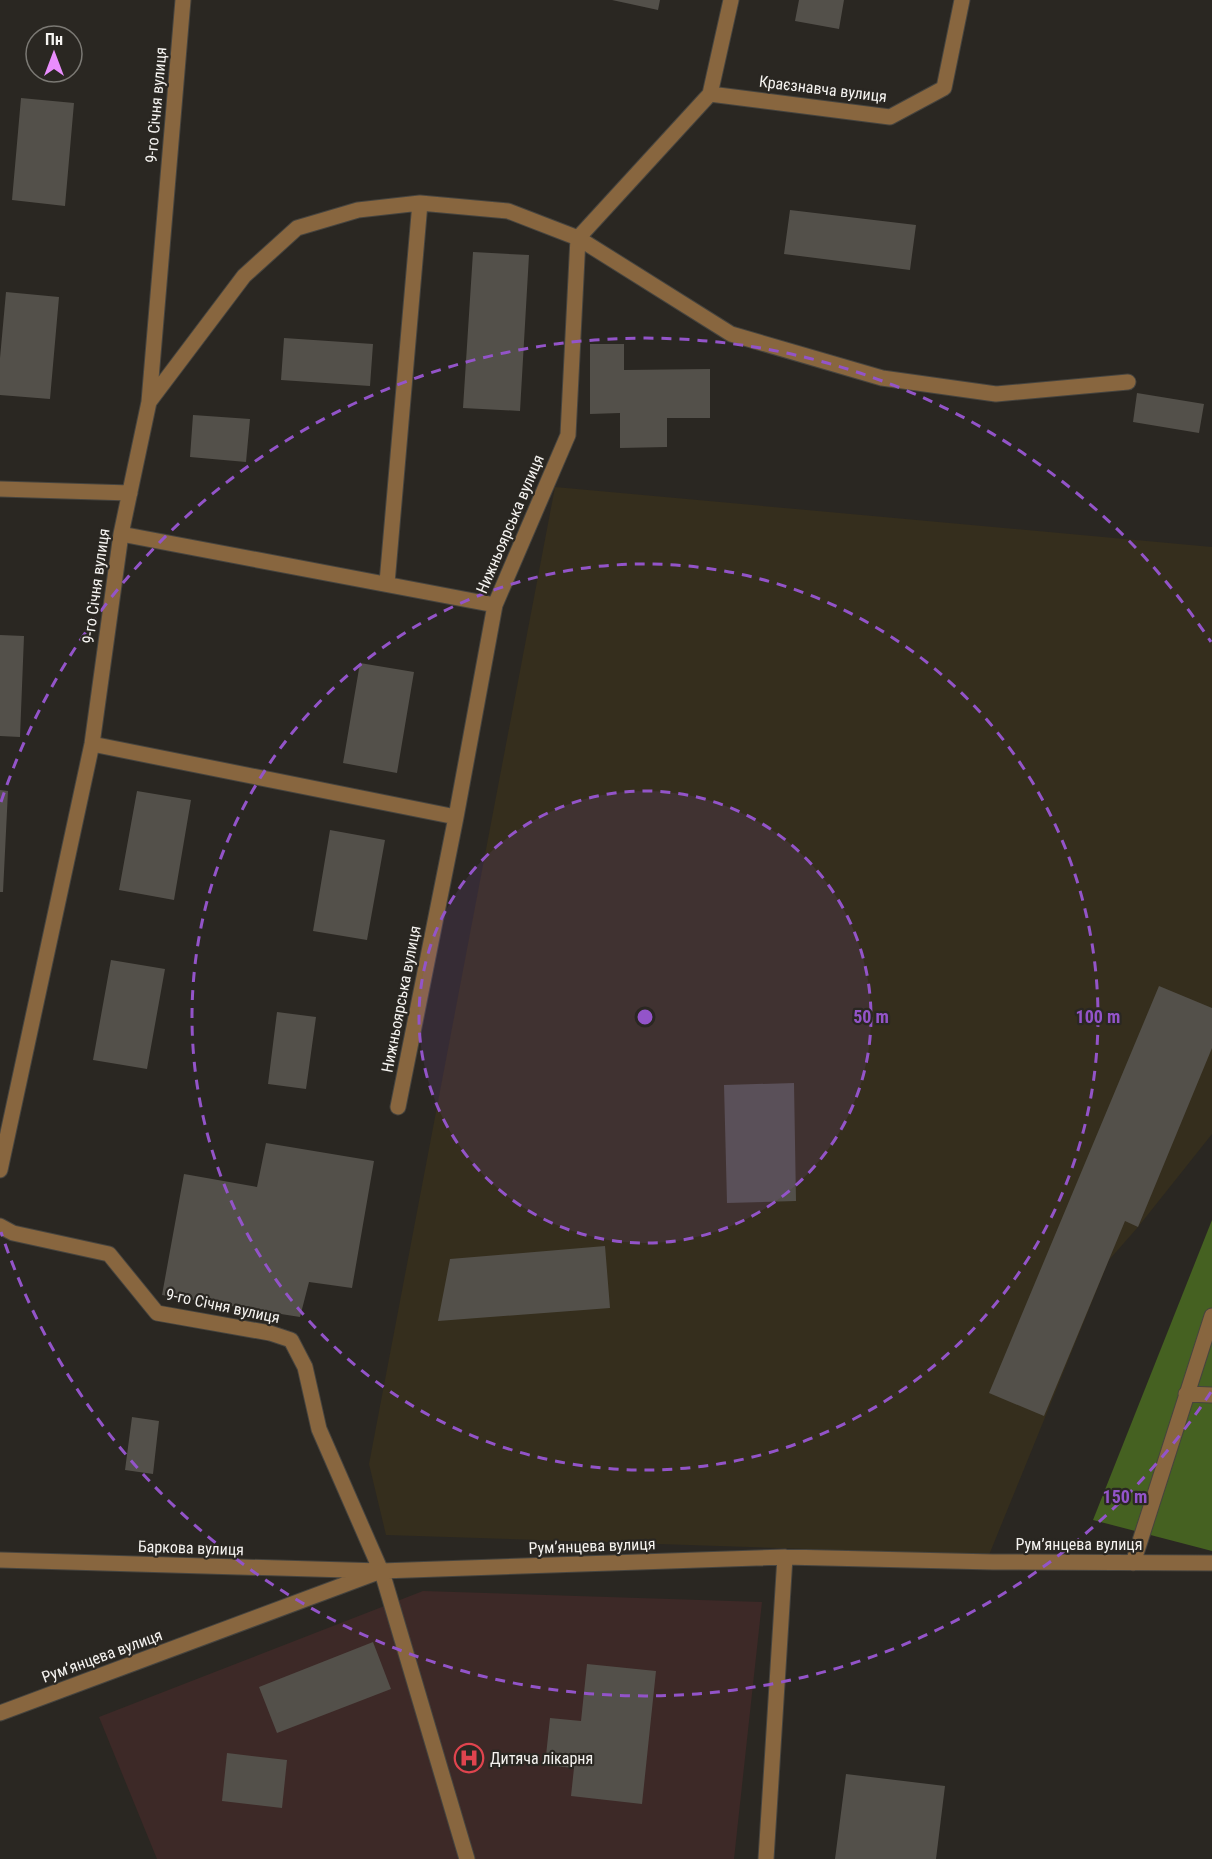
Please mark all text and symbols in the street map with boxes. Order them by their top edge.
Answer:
north arrow [24,24,84,84]
text: Пн [45,30,63,49]
street label: 9-го Січня вулиця [141,46,171,164]
street label: Краєзнавча вулиця [758,72,888,106]
street label: Нижньоярська вулиця [472,452,548,596]
street label: 9-го Січня вулиця [79,527,113,645]
street label: Нижньоярська вулиця [377,924,425,1074]
text: 50 m [853,1006,889,1027]
text: 100 m [1076,1006,1120,1027]
centre of rings [635,1007,655,1027]
street label: 9-го Січня вулиця [164,1285,282,1327]
text: 150 m [1103,1486,1147,1507]
street label: Рум’янцева вулиця [528,1534,656,1558]
street label: Рум’янцева вулиця [1015,1535,1143,1554]
street label: Баркова вулиця [138,1537,244,1559]
street label: Рум’янцева вулиця [39,1625,165,1687]
hospital icon: Дитяча лікарня [453,1742,485,1774]
place label: Дитяча лікарня [490,1749,593,1768]

